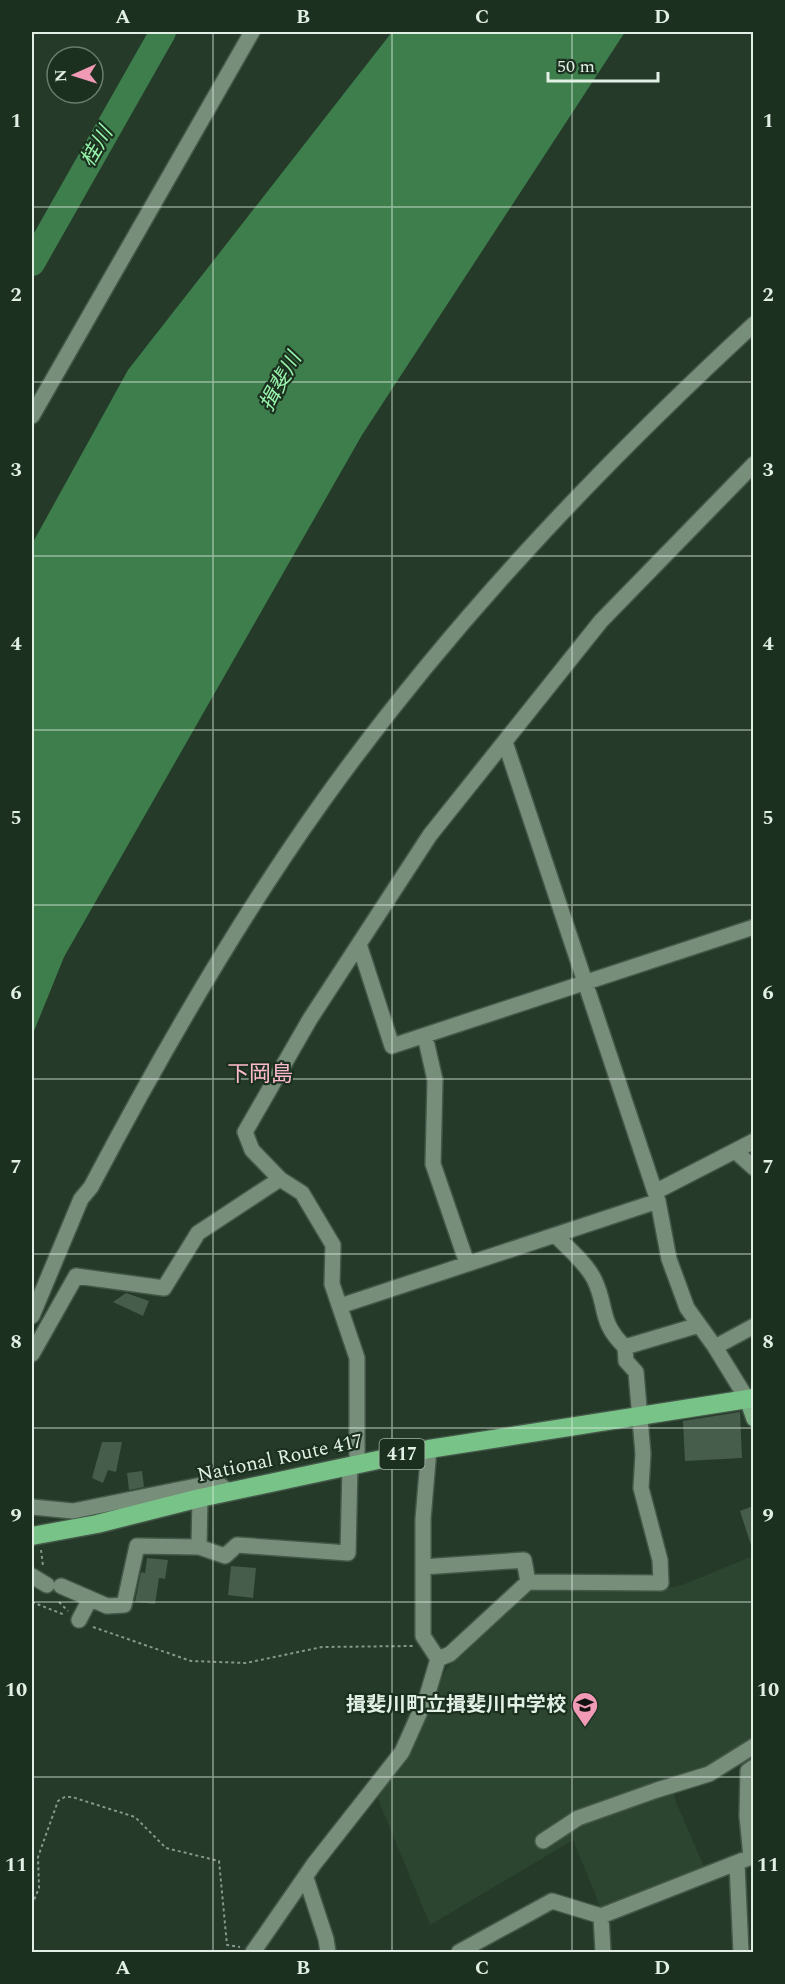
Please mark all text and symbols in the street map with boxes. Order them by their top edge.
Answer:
text: A [115,2,131,32]
text: B [296,2,310,32]
text: C [475,2,489,32]
text: D [654,2,670,32]
north arrow [45,45,105,105]
scale bar [548,45,658,83]
text: 50 m [557,53,595,80]
text: N [49,69,73,83]
text: 1 [10,106,22,136]
text: 1 [762,106,774,136]
water label: 桂川 [73,119,122,173]
text: 2 [10,280,22,310]
text: 2 [762,280,774,310]
water label: 揖斐川 [252,345,311,417]
text: 3 [10,455,22,485]
text: 3 [762,455,774,485]
text: 4 [10,629,22,659]
text: 4 [762,629,774,659]
text: 5 [10,803,22,833]
text: 5 [762,803,774,833]
text: 6 [10,978,22,1008]
text: 6 [762,978,774,1008]
district label: 下岡島 [227,1058,293,1091]
text: 7 [10,1152,22,1182]
text: 7 [762,1152,774,1182]
text: 8 [10,1327,22,1357]
text: 8 [762,1327,774,1357]
street label: National Route 417 [194,1426,366,1490]
road number: 417 [380,1439,424,1469]
text: 9 [10,1501,22,1531]
text: 9 [762,1501,774,1531]
text: 10 [5,1675,27,1705]
text: 10 [757,1675,779,1705]
place label: 揖斐川町立揖斐川中学校 [346,1690,566,1720]
school or university icon: 揖斐川町立揖斐川中学校 [570,1690,600,1728]
text: 11 [5,1850,27,1880]
text: 11 [757,1850,779,1880]
text: A [115,1953,131,1983]
text: B [296,1953,310,1983]
text: C [475,1953,489,1983]
text: D [654,1953,670,1983]

